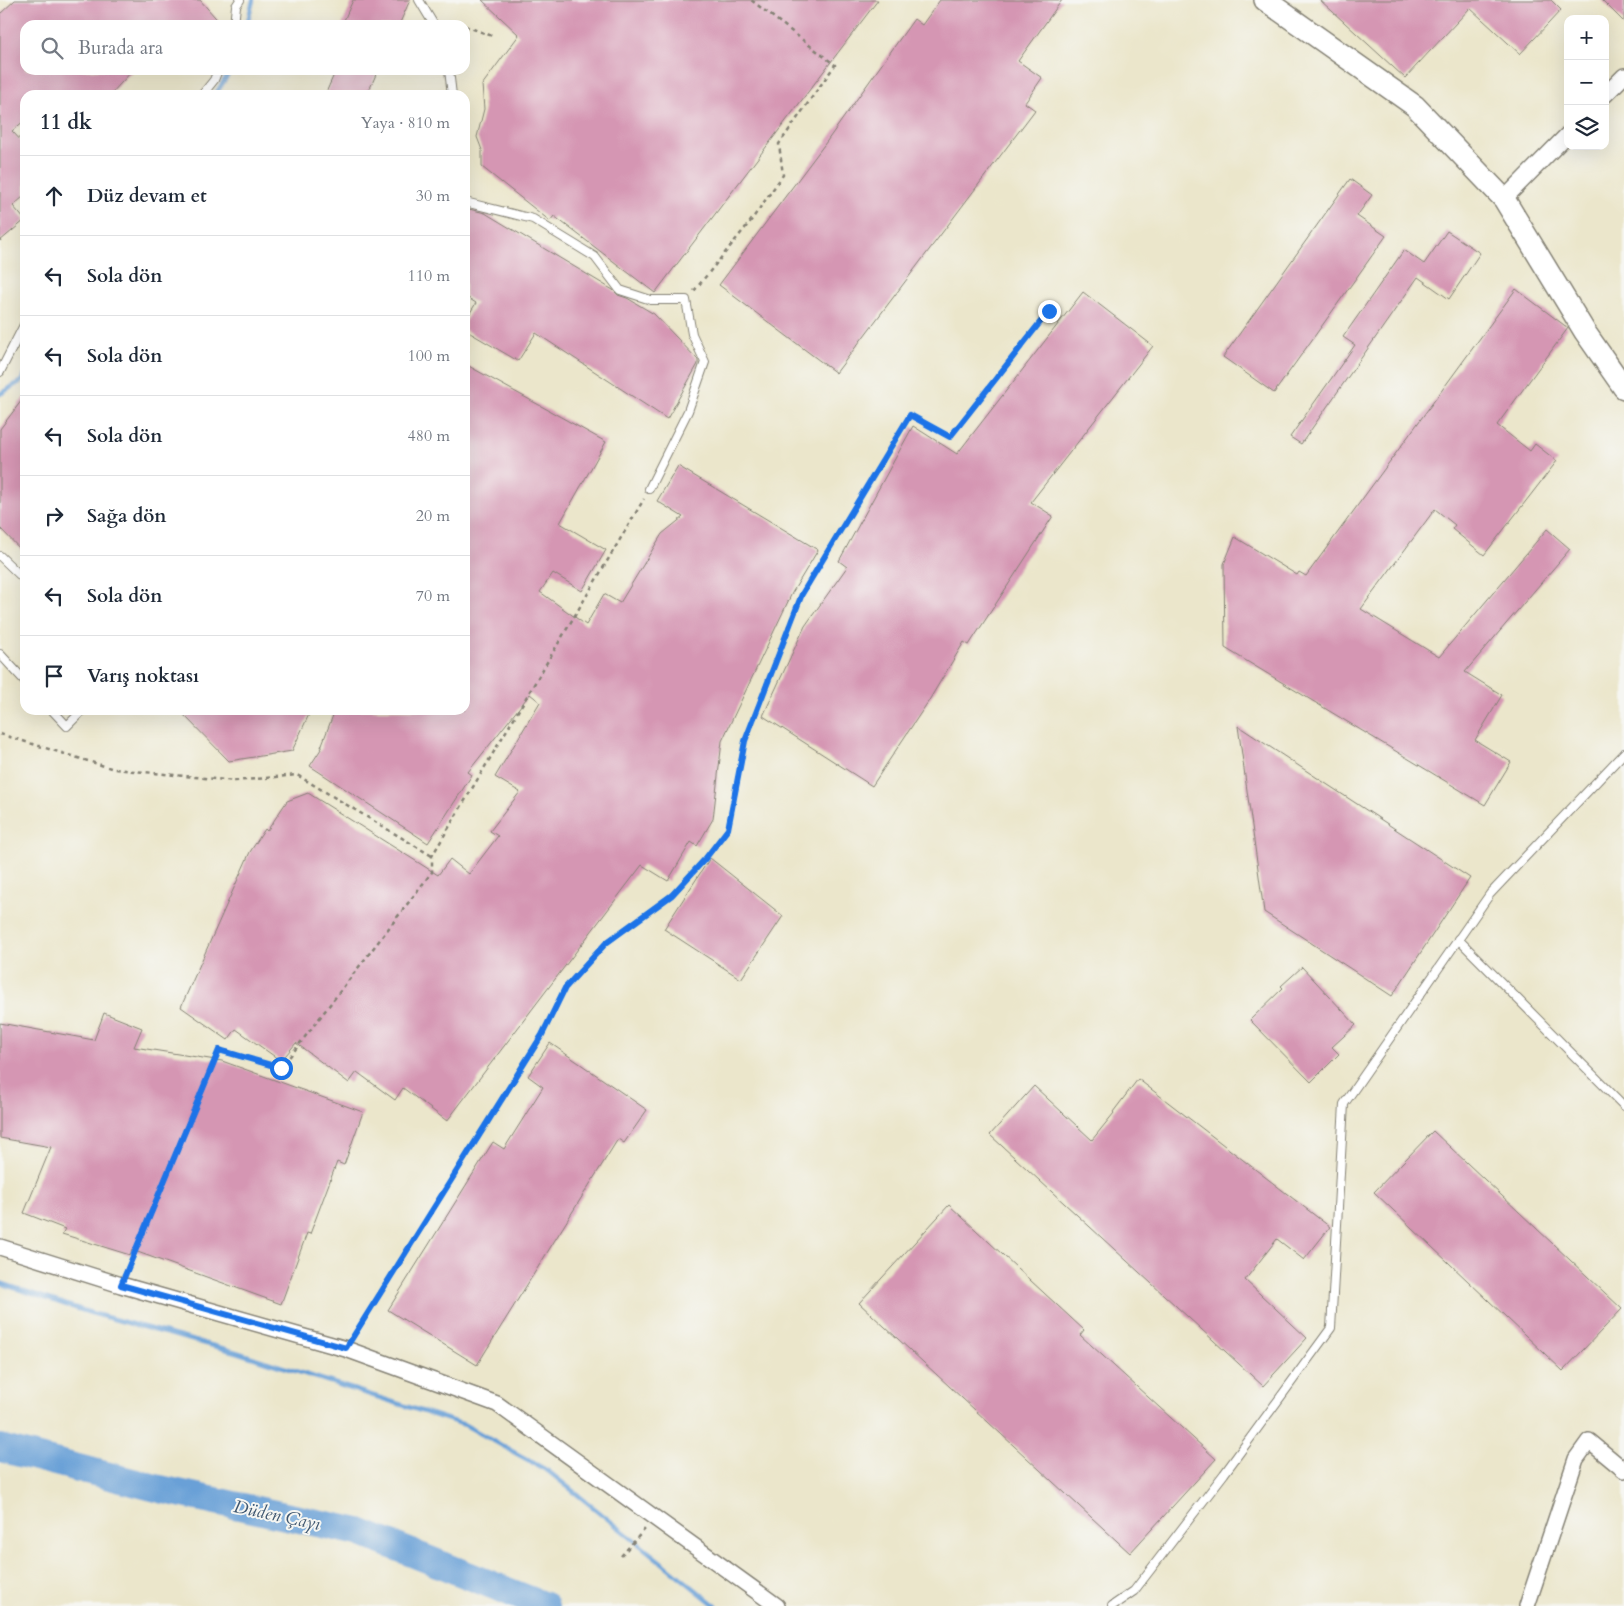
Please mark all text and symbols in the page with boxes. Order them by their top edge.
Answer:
map controls [1564,15,1609,150]
button: + [1564,15,1609,60]
search box [20,20,470,75]
icon: search [38,34,66,62]
text: Burada ara [78,35,163,61]
button: − [1564,60,1609,105]
button: layers [1564,105,1609,150]
text: 11 dk [40,108,92,137]
text: Yaya · 810 m [361,112,450,134]
icon: ahead [40,182,68,210]
text: Düz devam et [87,183,207,209]
text: 30 m [416,185,450,207]
icon: left [40,262,68,290]
text: Sola dön [87,263,162,289]
text: 110 m [408,265,450,287]
route end [1038,300,1061,323]
icon: left [40,342,68,370]
text: Sola dön [87,343,162,369]
text: 100 m [408,345,450,367]
icon: left [40,422,68,450]
text: Sola dön [87,423,162,449]
text: 480 m [408,425,450,447]
icon: right [40,502,68,530]
text: Sağa dön [87,503,167,529]
text: 20 m [416,505,450,527]
icon: left [40,582,68,610]
text: Sola dön [87,583,162,609]
text: 70 m [416,585,450,607]
icon: arrive [40,662,68,690]
text: Varış noktası [87,663,199,689]
route start [270,1057,293,1080]
water label: Düden Çayı [231,1494,323,1537]

